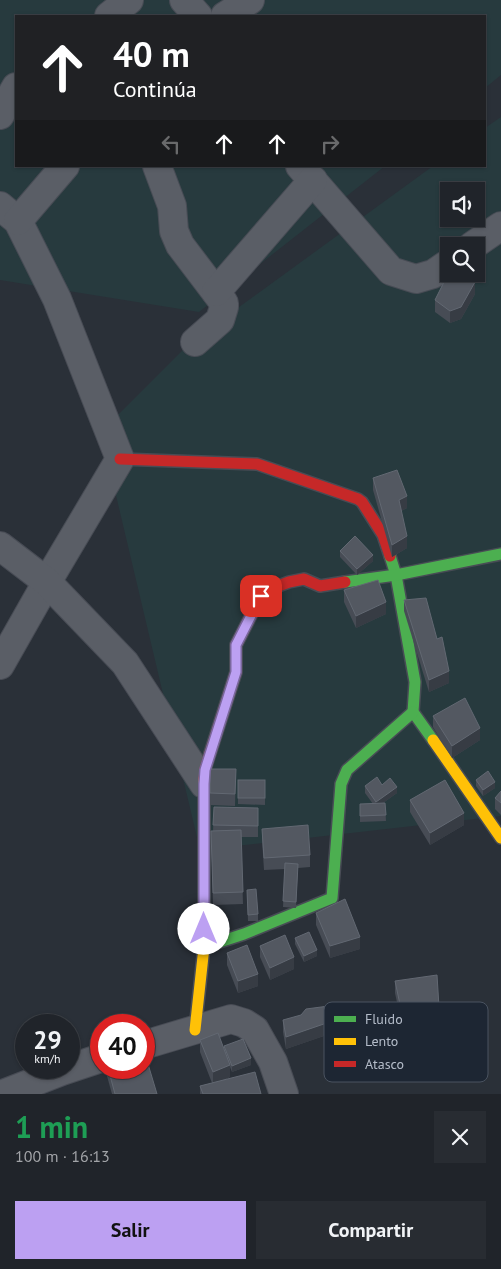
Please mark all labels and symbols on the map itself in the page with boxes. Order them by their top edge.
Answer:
pin [240,575,282,617]
position arrow [177,902,229,954]
legend [324,1002,488,1082]
text: Fluido [365,1010,403,1028]
speed limit sign: 40 [90,1014,155,1079]
text: Lento [365,1032,398,1050]
text: Atasco [365,1055,404,1073]

